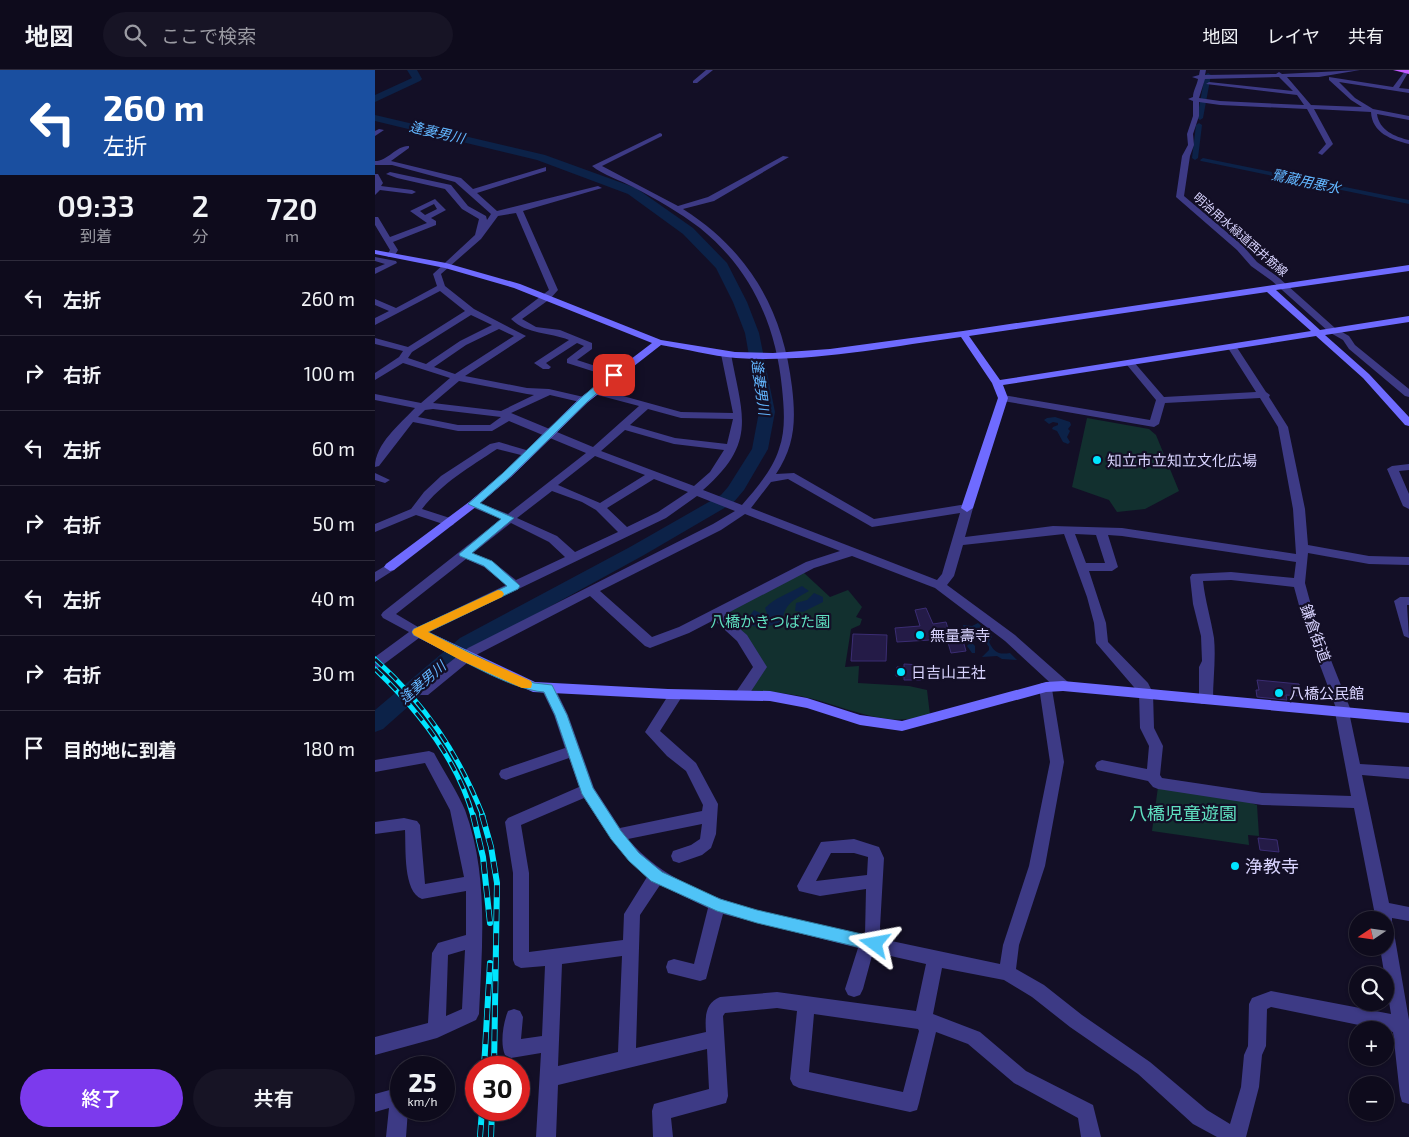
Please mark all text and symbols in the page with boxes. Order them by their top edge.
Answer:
search box [103,12,453,57]
text: 地図 [25,21,73,50]
icon: search [121,21,149,49]
text: ここで検索 [161,24,256,47]
text: 地図 [1203,25,1239,47]
text: レイヤ [1267,25,1320,47]
text: 共有 [1348,25,1384,47]
text: 260 m [103,86,204,128]
icon: left [20,90,85,155]
water label: 逢妻男川 [408,117,468,147]
text: 左折 [103,132,147,158]
water label: 鷺蔵用悪水 [1270,165,1344,197]
text: 09:33 [57,187,135,223]
text: 2 [192,187,209,223]
street label: 明治用水緑道西井筋線 [1191,189,1291,279]
text: 720 [266,190,318,226]
text: 到着 [80,226,112,245]
text: 分 [192,226,208,245]
text: m [285,226,299,245]
icon: left [20,284,48,312]
text: 260 m [301,287,355,310]
text: 左折 [63,288,101,311]
pin [593,354,635,396]
water label: 逢妻男川 [749,358,774,418]
icon: right [20,359,48,387]
icon: arrive [600,361,628,389]
text: 100 m [304,362,355,385]
text: 右折 [63,363,101,386]
icon: left [20,434,48,462]
text: 60 m [312,437,355,460]
text: 左折 [63,438,101,461]
place label: 知立市立知立文化広場 [1107,451,1257,469]
marker: 知立市立知立文化広場 [1091,454,1103,466]
icon: right [20,509,48,537]
text: 50 m [312,512,355,535]
text: 右折 [63,513,101,536]
icon: left [20,584,48,612]
text: 40 m [311,587,355,610]
text: 左折 [63,588,101,611]
street label: 鎌倉街道 [1297,602,1335,664]
park label: 八橋かきつばた園 [710,612,830,630]
place label: 無量壽寺 [930,626,990,644]
marker: 無量壽寺 [914,629,926,641]
water label: 逢妻男川 [395,656,450,707]
icon: right [20,659,48,687]
text: 30 m [312,662,355,685]
text: 右折 [63,663,101,686]
place label: 日吉山王社 [911,663,986,681]
marker: 日吉山王社 [895,666,907,678]
place label: 八橋公民館 [1289,684,1364,702]
marker: 八橋公民館 [1273,687,1285,699]
icon: arrive [20,734,48,762]
text: 180 m [304,737,355,760]
text: 目的地に到着 [63,738,177,761]
park label: 八橋児童遊園 [1129,802,1237,824]
place label: 浄教寺 [1245,855,1299,877]
marker: 浄教寺 [1229,860,1241,872]
north arrow [1349,911,1394,956]
map controls [1349,911,1394,1121]
position arrow [848,917,900,969]
button: search [1349,966,1394,1011]
button: + [1349,1021,1394,1066]
speed limit sign: 30 [465,1056,530,1121]
text: 25 [408,1067,437,1097]
button: 終了 [20,1069,183,1127]
button: 共有 [193,1069,355,1127]
button: − [1349,1076,1394,1121]
text: km/h [408,1094,437,1108]

